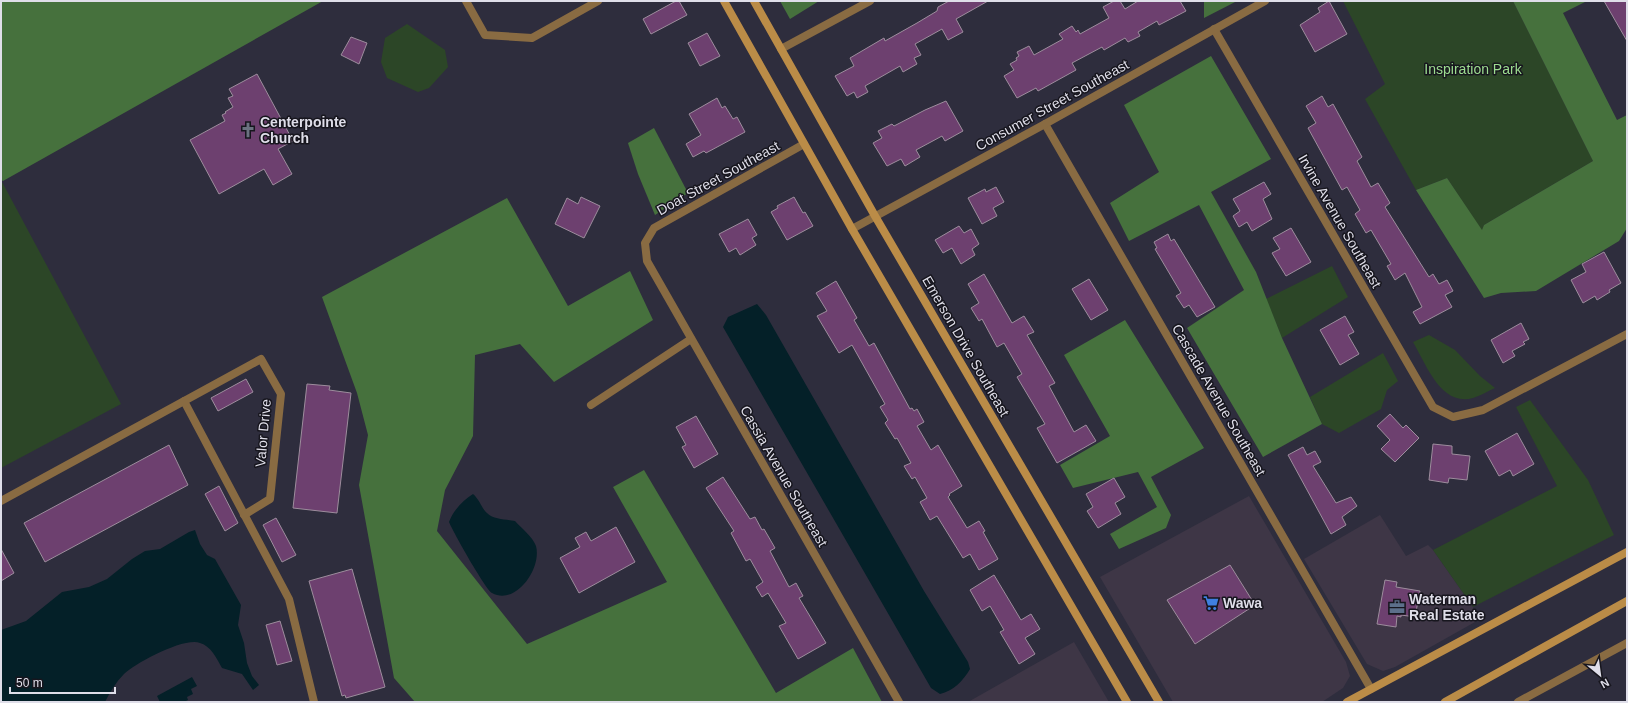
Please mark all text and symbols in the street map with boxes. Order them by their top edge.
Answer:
street label: Consumer Street Southeast [973,56,1132,154]
park label: Inspiration Park [1424,61,1523,77]
place label: Centerpointe Church [260,114,347,146]
church icon: Centerpointe Church [239,121,257,139]
street label: Doat Street Southeast [654,138,782,218]
street label: Irvine Avenue Southeast [1295,151,1385,291]
street label: Emerson Drive Southeast [919,273,1013,419]
street label: Cascade Avenue Southeast [1169,321,1269,479]
street label: Valor Drive [252,398,274,468]
street label: Cassia Avenue Southeast [737,403,831,549]
place label: Waterman Real Estate [1409,591,1485,623]
supermarket icon: Wawa [1202,594,1220,612]
place label: Wawa [1223,595,1262,611]
office icon: Waterman Real Estate [1388,598,1406,616]
north arrow [1580,655,1620,695]
scale bar [10,669,115,695]
text: 50 m [16,676,43,690]
text: N [1598,677,1611,691]

